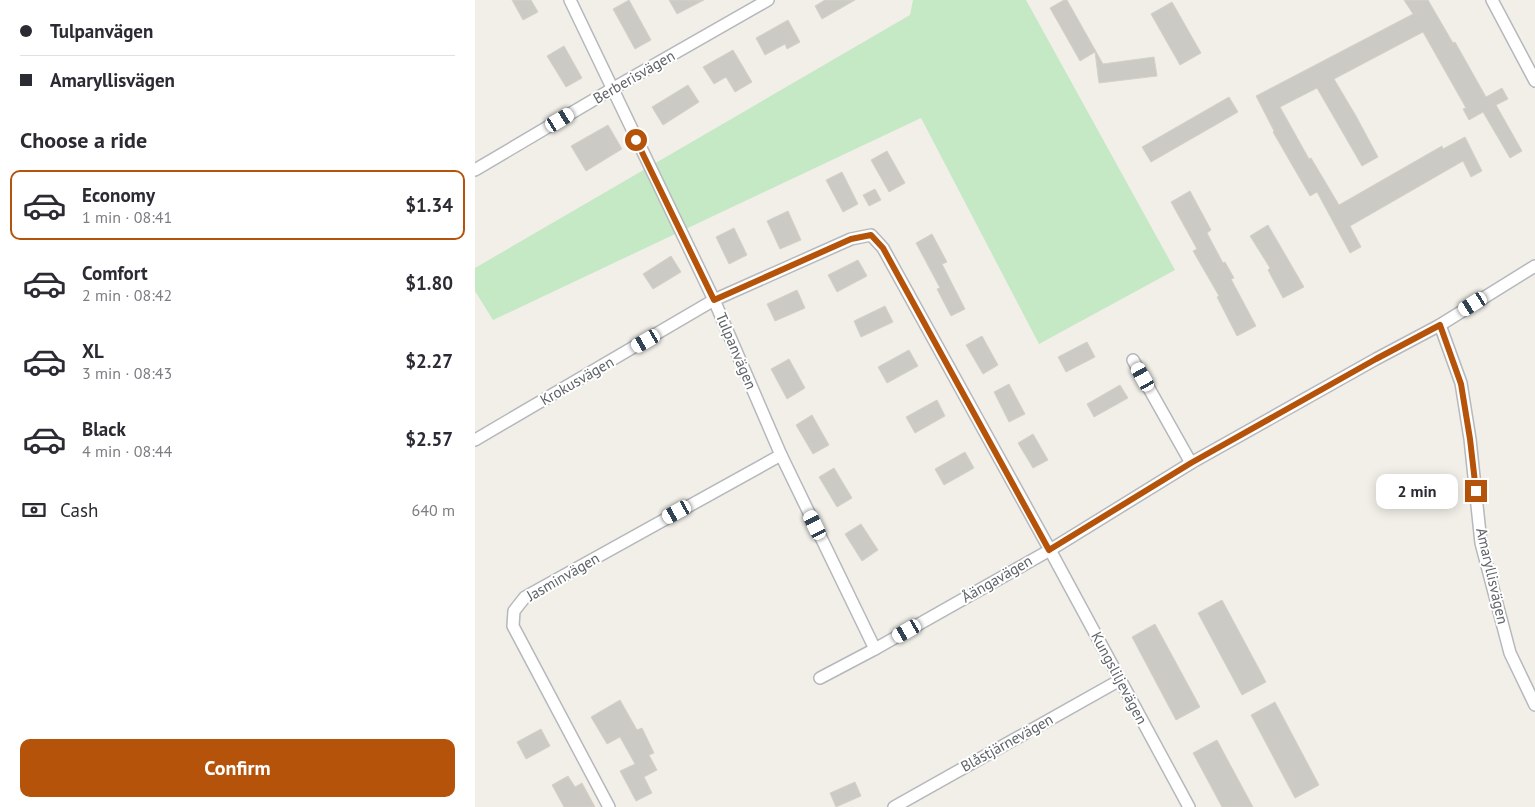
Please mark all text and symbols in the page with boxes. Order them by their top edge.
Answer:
text: Tulpanvägen [50,19,153,43]
street label: Berberisvägen [590,46,678,108]
text: Amaryllisvägen [50,68,175,92]
car [543,106,576,134]
text: Choose a ride [20,126,147,154]
route start [625,129,647,151]
icon: car [22,183,67,228]
text: Economy [82,183,155,207]
text: $1.34 [405,193,453,217]
text: 1 min · 08:41 [82,207,172,227]
icon: car [22,261,67,306]
text: Comfort [82,261,148,285]
text: $1.80 [405,271,453,295]
text: 2 min · 08:42 [82,285,172,305]
car [1456,290,1489,318]
street label: Tulpanvägen [712,310,761,392]
car [629,327,662,355]
icon: car [22,339,67,384]
text: XL [82,339,104,363]
text: $2.27 [405,349,453,373]
street label: Krokusvägen [536,352,617,409]
car [1129,360,1156,394]
text: 3 min · 08:43 [82,363,172,383]
icon: car [22,417,67,462]
text: Black [82,417,126,441]
text: $2.57 [405,427,453,451]
text: 4 min · 08:44 [82,441,172,461]
callout: 2 min [1376,474,1459,508]
route end [1465,480,1487,502]
text: 2 min [1397,481,1437,501]
icon: cash [20,496,48,524]
text: Cash [60,498,98,522]
car [660,498,693,526]
text: 640 m [412,500,455,520]
car [801,508,828,542]
street label: Amaryllisvägen [1472,526,1513,626]
street label: Jasminvägen [522,548,603,606]
street label: Åängavägen [958,551,1035,606]
car [890,617,923,645]
street label: Kungsliljevägen [1087,628,1152,727]
street label: Blåstjärnevägen [957,709,1056,776]
button: Confirm [20,739,455,797]

